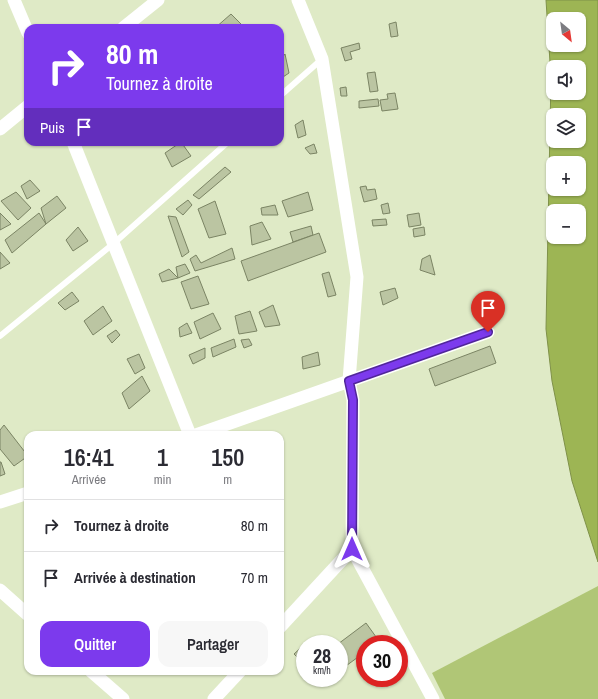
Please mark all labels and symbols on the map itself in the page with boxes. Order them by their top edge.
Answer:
north arrow [546,12,586,52]
pin [471,291,505,332]
position arrow [331,528,373,570]
speed limit sign: 30 [356,635,408,687]

